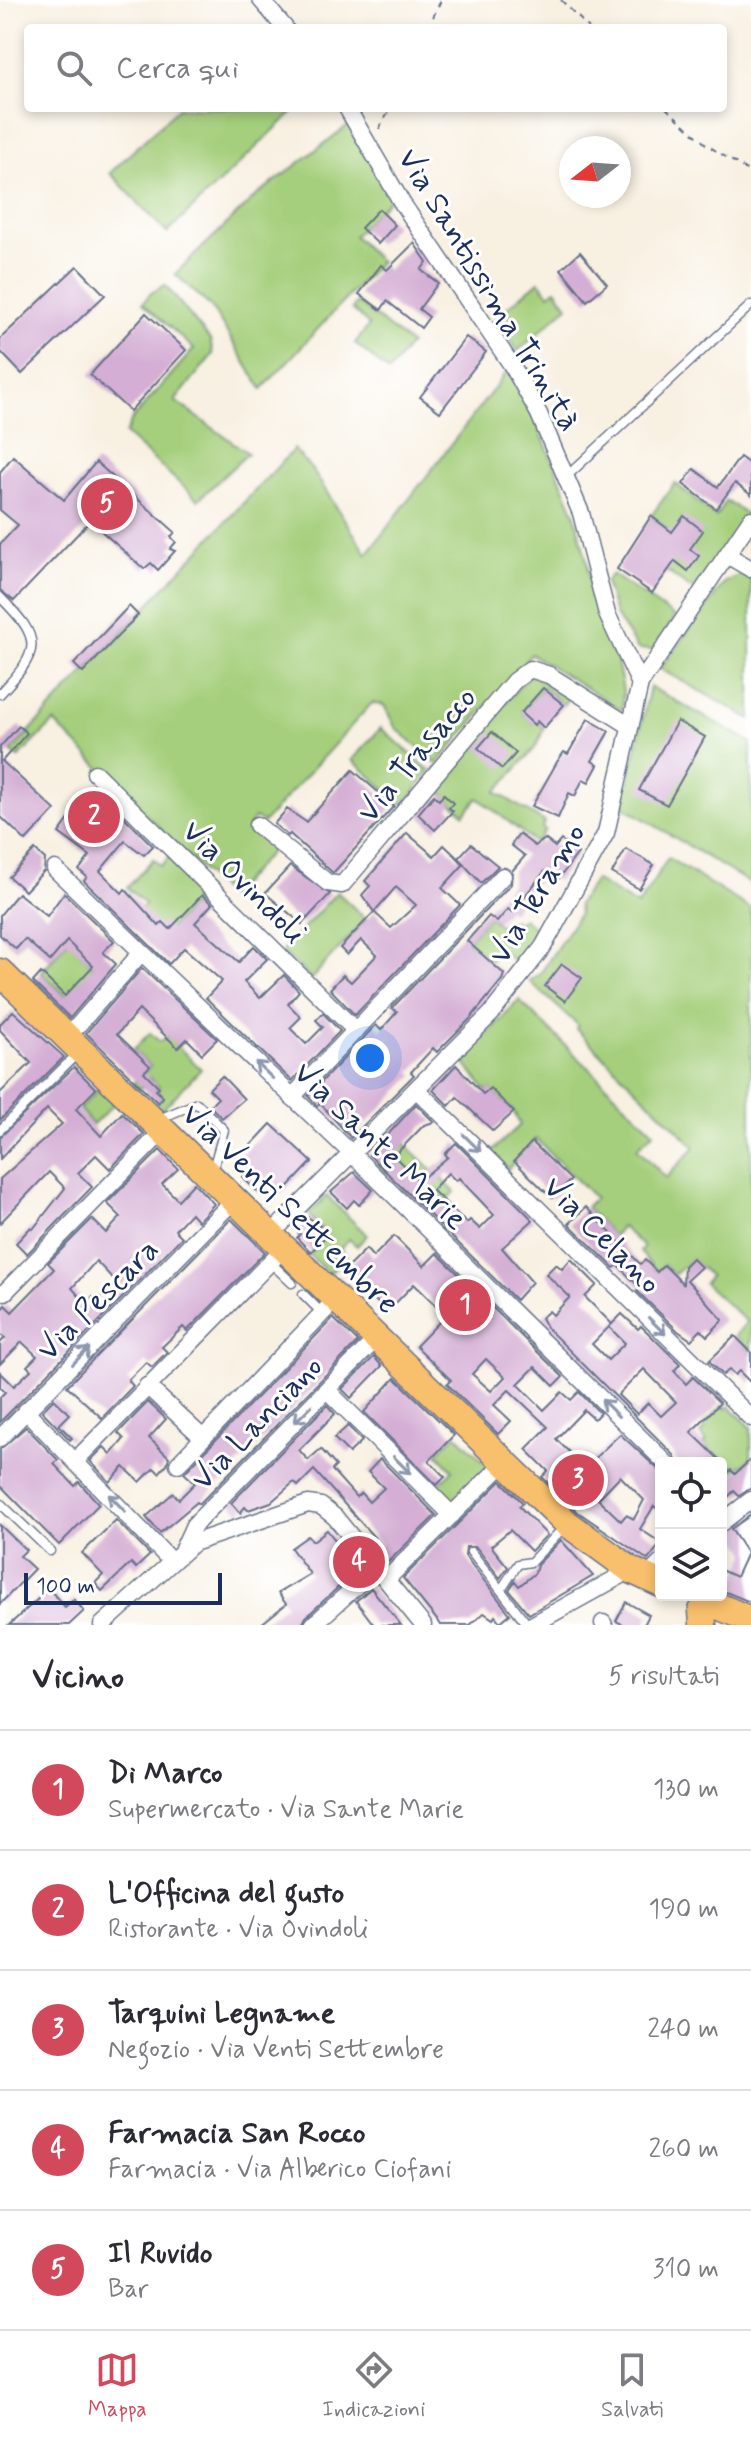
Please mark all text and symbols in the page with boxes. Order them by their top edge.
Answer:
search box [24,24,727,112]
icon: search [52,46,96,90]
text: Cerca qui [116,49,239,88]
north arrow [559,136,631,208]
street label: Via Santissima Trinità [387,141,590,439]
pin: 5 [81,474,133,534]
street label: Via Trasacco [348,678,487,832]
pin: 2 [68,787,120,847]
street label: Via Ovindoli [172,811,315,954]
street label: Via Teramo [479,816,596,972]
your location [350,1038,390,1078]
street label: Via Sante Marie [284,1053,476,1240]
one-way arrow [254,1061,274,1080]
street label: Via Venti Settembre [172,1094,408,1324]
one-way arrow [462,1134,482,1153]
street label: Via Celano [533,1167,670,1304]
street label: Via Pescara [28,1230,169,1371]
pin: 1 [439,1275,491,1335]
one-way arrow [647,1316,666,1335]
one-way arrow [71,1347,90,1366]
street label: Via Lanciano [182,1347,333,1500]
one-way arrow [601,1399,620,1418]
one-way arrow [294,1404,313,1423]
pin: 3 [552,1450,604,1510]
one-way arrow [392,1455,411,1475]
map controls [655,1457,727,1601]
button: locate [655,1457,727,1529]
one-way arrow [107,1493,126,1513]
button: layers [655,1529,727,1601]
pin: 4 [333,1532,385,1592]
scale bar [24,1569,222,1605]
text: 100 m [36,1573,95,1601]
text: Vicino [32,1655,124,1700]
text: 5 risultati [608,1660,719,1694]
text: Di Marco [108,1754,223,1793]
text: 1 [52,1773,64,1807]
text: 130 m [653,1773,719,1807]
text: Supermercato · Via Sante Marie [108,1793,464,1827]
text: L'Officina del gusto [108,1874,344,1913]
text: 2 [52,1893,64,1927]
text: 190 m [649,1893,719,1927]
text: Ristorante · Via Ovindoli [108,1913,368,1947]
text: Tarquini Legname [108,1994,335,2033]
text: 3 [52,2013,64,2047]
text: 240 m [647,2013,719,2047]
text: Negozio · Via Venti Settembre [108,2033,444,2067]
text: Farmacia San Rocco [108,2114,366,2153]
text: 4 [50,2133,66,2167]
text: 260 m [649,2133,719,2167]
text: Farmacia · Via Alberico Ciofani [108,2153,451,2187]
text: Il Ruvido [108,2234,213,2273]
text: 5 [50,2253,66,2287]
text: 310 m [653,2253,719,2287]
text: Bar [108,2273,149,2307]
tab: Mappa [88,2348,147,2424]
tab: Indicazioni [322,2348,425,2424]
tab: Salvati [601,2348,663,2424]

